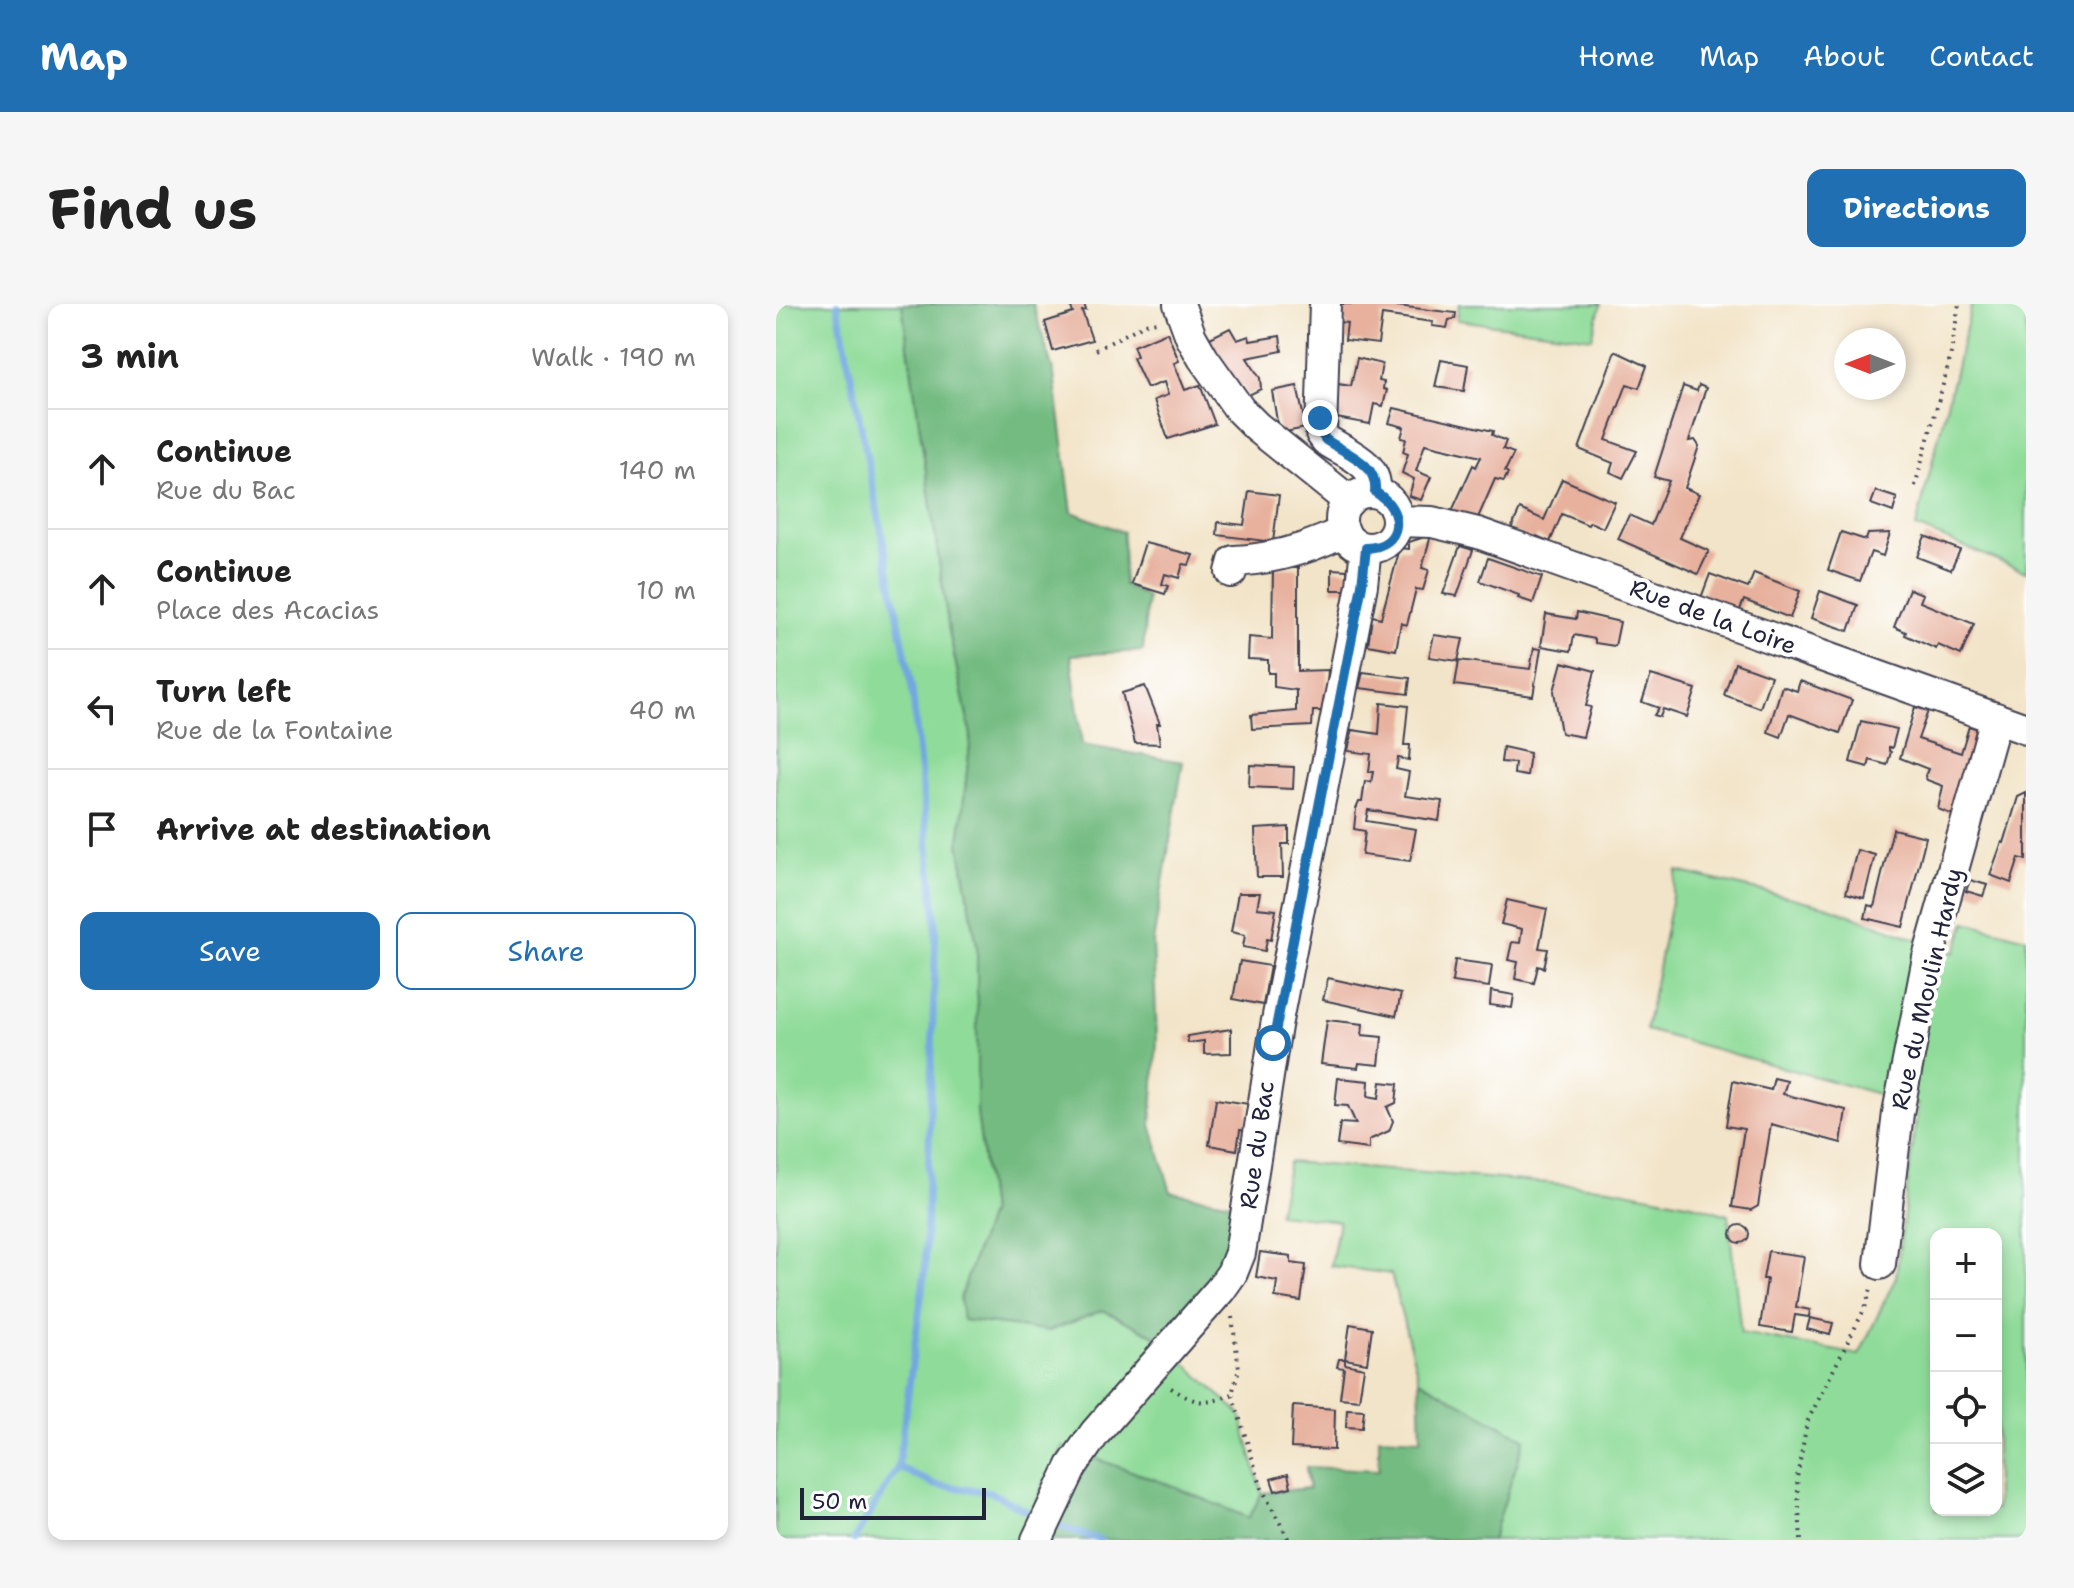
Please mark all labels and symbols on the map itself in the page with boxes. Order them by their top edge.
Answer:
north arrow [1834,328,1906,400]
route end [1302,400,1338,436]
street label: Rue de la Loire [1625,572,1801,662]
street label: Rue du Moulin Hardy [1884,865,1970,1113]
route start [1255,1025,1291,1061]
street label: Rue du Bac [1232,1079,1282,1211]
scale bar [800,1484,986,1520]

